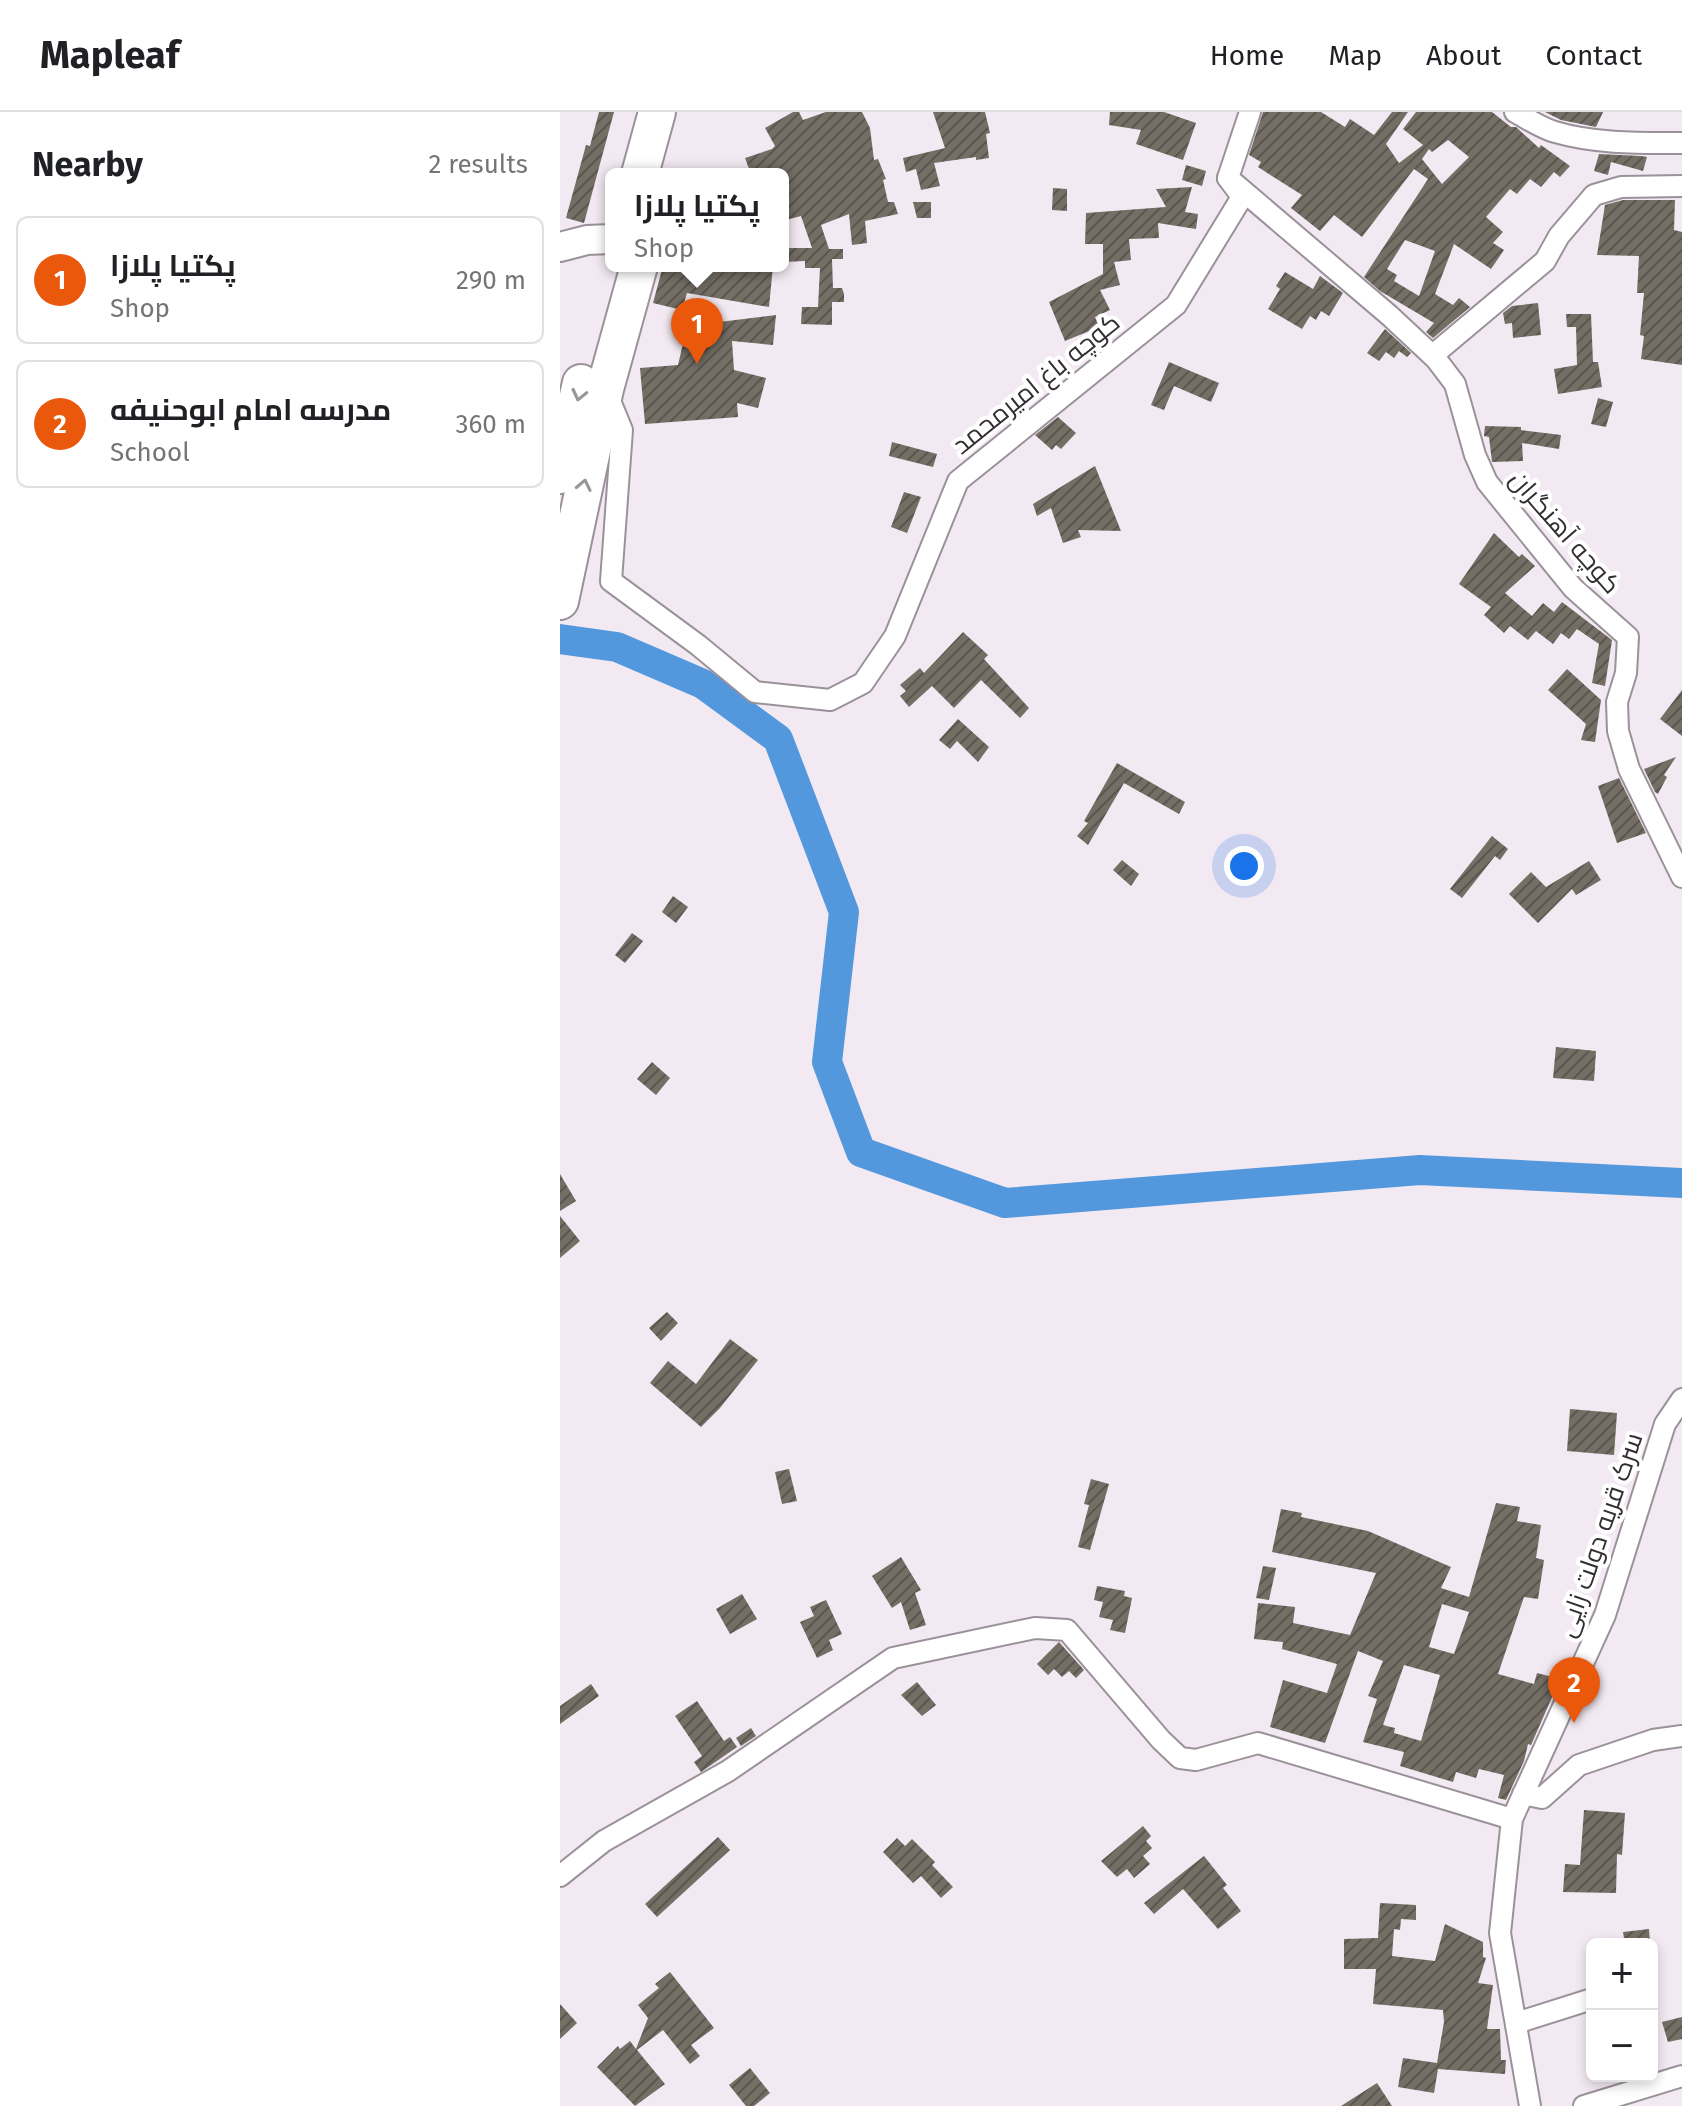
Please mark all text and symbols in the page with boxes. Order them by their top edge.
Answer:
text: Mapleaf [40,32,179,78]
text: Home [1210,39,1284,72]
text: Map [1328,39,1382,72]
text: About [1426,39,1501,72]
text: Contact [1545,39,1642,72]
text: Nearby [32,144,143,185]
text: 2 results [428,149,528,180]
popup [605,168,789,272]
text: پکتیا پلازا [634,188,760,224]
text: Shop [634,233,694,264]
text: پکتیا پلازا [110,248,236,284]
text: 1 [54,265,66,296]
text: 290 m [456,265,526,296]
text: Shop [110,293,170,324]
pin: 1 [671,298,723,364]
street label: کوچه باغ امیرمحمد [946,307,1127,462]
one-way arrow [571,388,588,401]
text: مدرسه امام ابوحنیفه [110,392,391,428]
text: 2 [53,409,67,440]
text: 360 m [455,409,526,440]
text: School [110,437,190,468]
street label: کوچه آهنگران [1502,464,1627,601]
one-way arrow [575,478,592,492]
your location [1224,846,1264,886]
street label: سرک قریه دولت زایی [1550,1429,1650,1641]
pin: 2 [1548,1657,1600,1723]
map controls [1586,1938,1658,2082]
button: + [1586,1938,1658,2010]
button: − [1586,2010,1658,2082]

